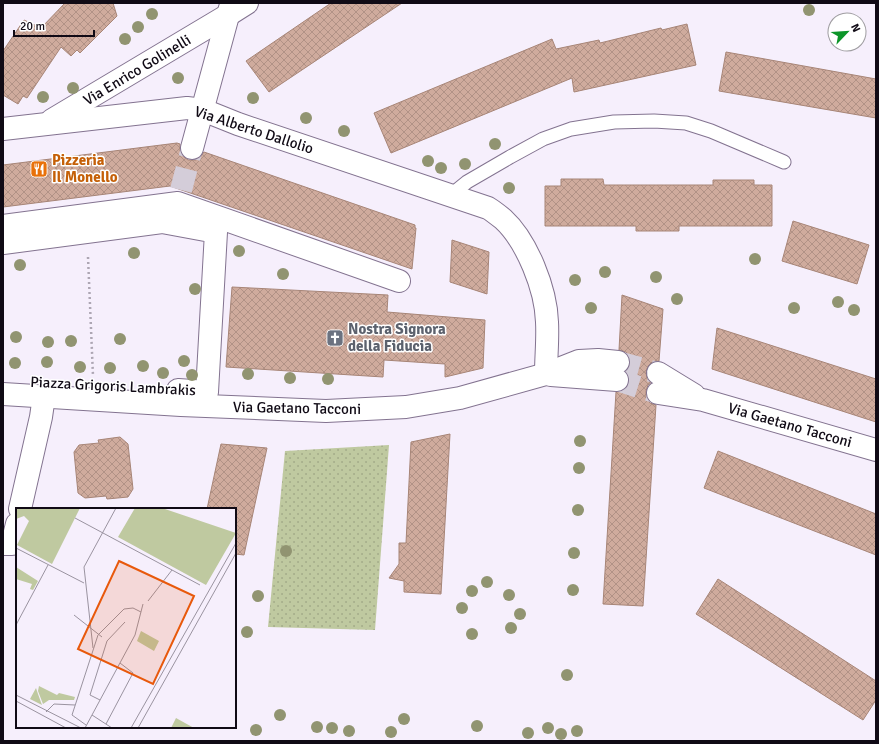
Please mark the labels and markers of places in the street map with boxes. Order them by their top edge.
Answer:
place label: Pizzeria Il Monello [52,151,118,186]
restaurant icon: Pizzeria Il Monello [29,159,49,179]
place label: Nostra Signora della Fiducia [348,320,446,355]
church icon: Nostra Signora della Fiducia [325,328,345,348]

